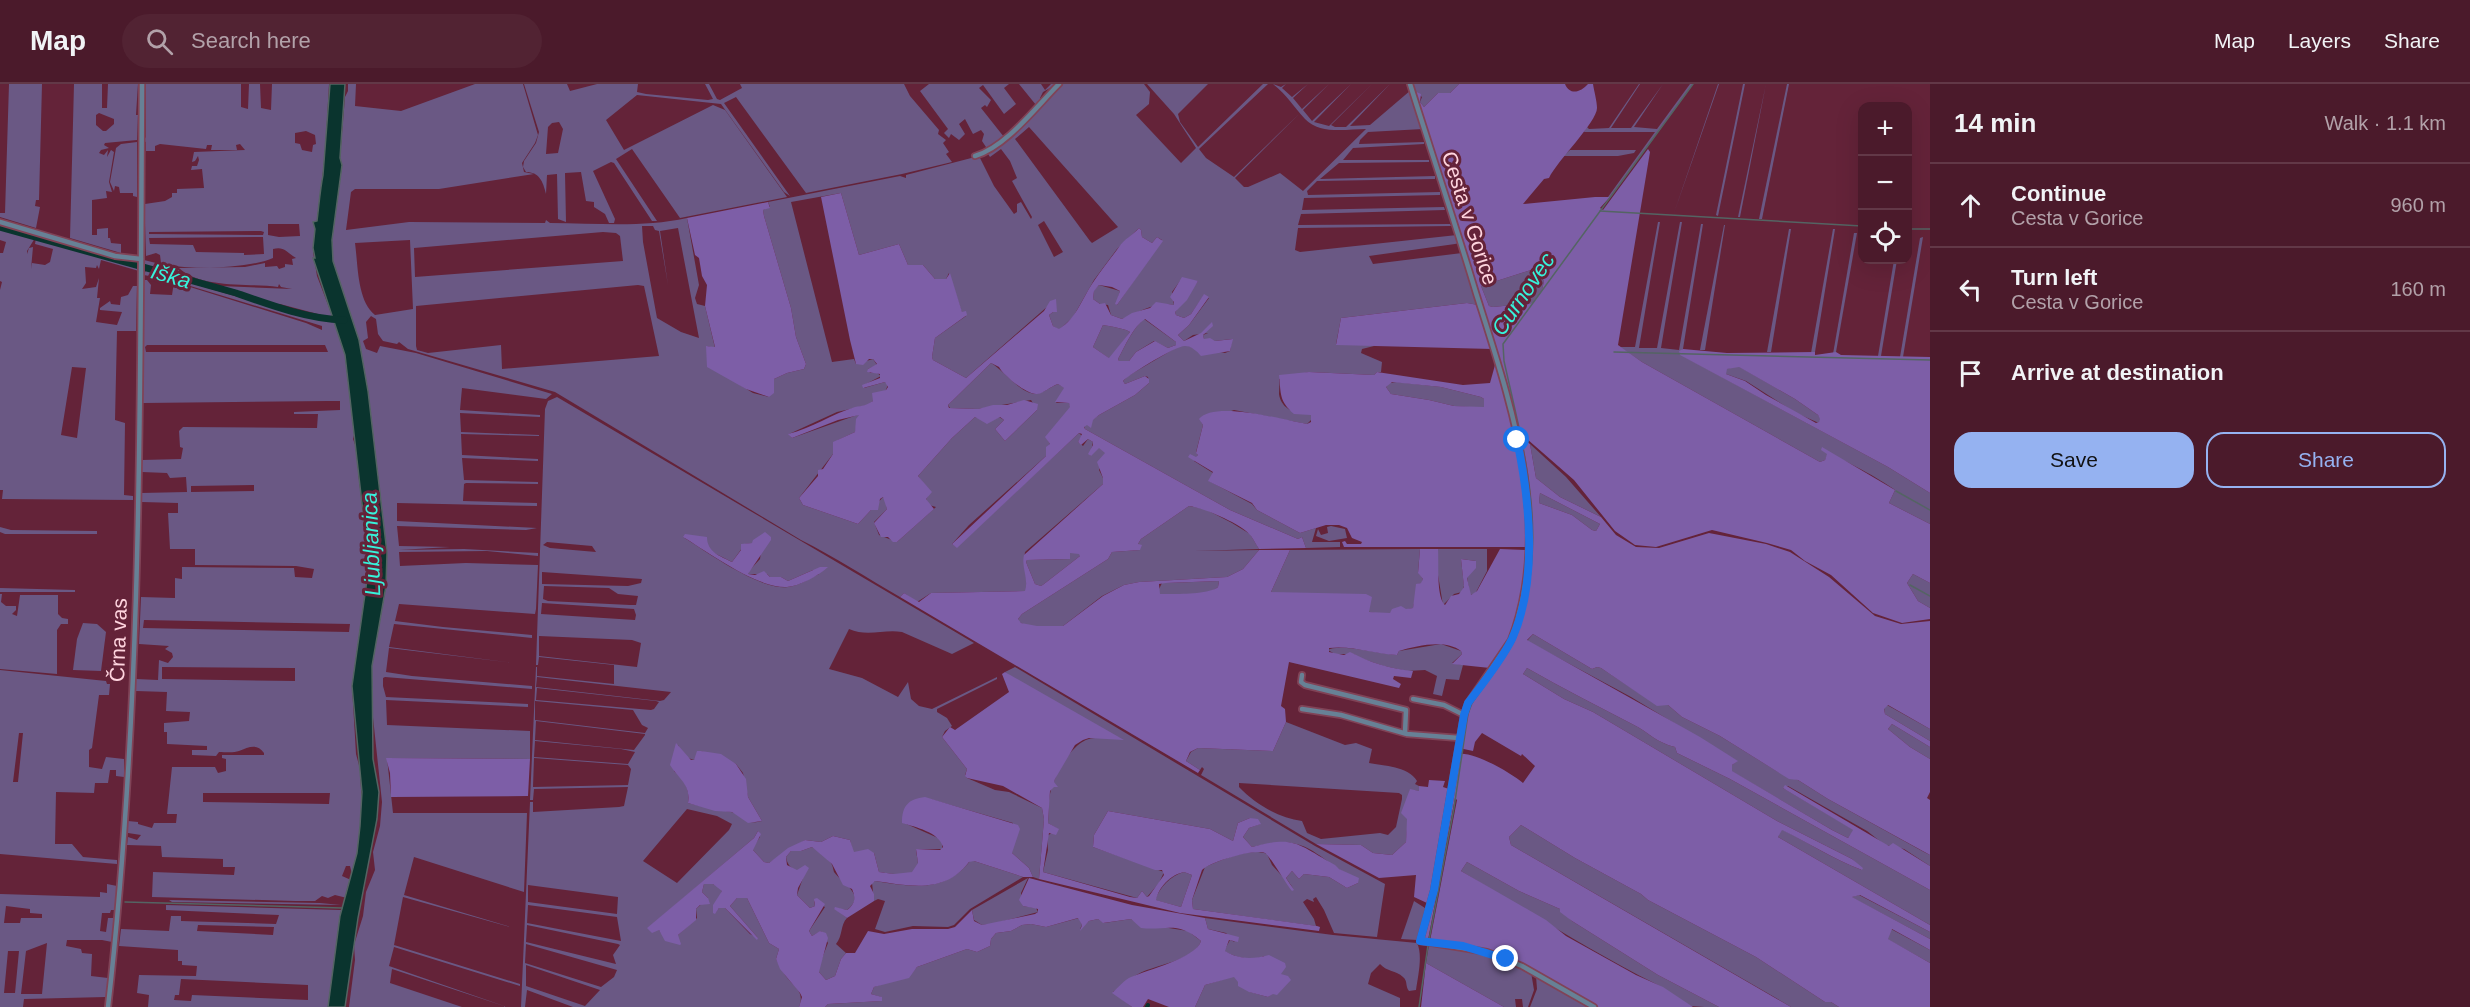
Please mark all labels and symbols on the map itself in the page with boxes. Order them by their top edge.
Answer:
street label: Cesta v Gorice [1438,148,1502,288]
water label: Curnovec [1486,248,1560,340]
water label: Iška [148,258,194,294]
route start [1503,426,1529,452]
water label: Ljubljanica [357,492,385,596]
street label: Črna vas [105,598,131,682]
route end [1492,945,1518,971]

